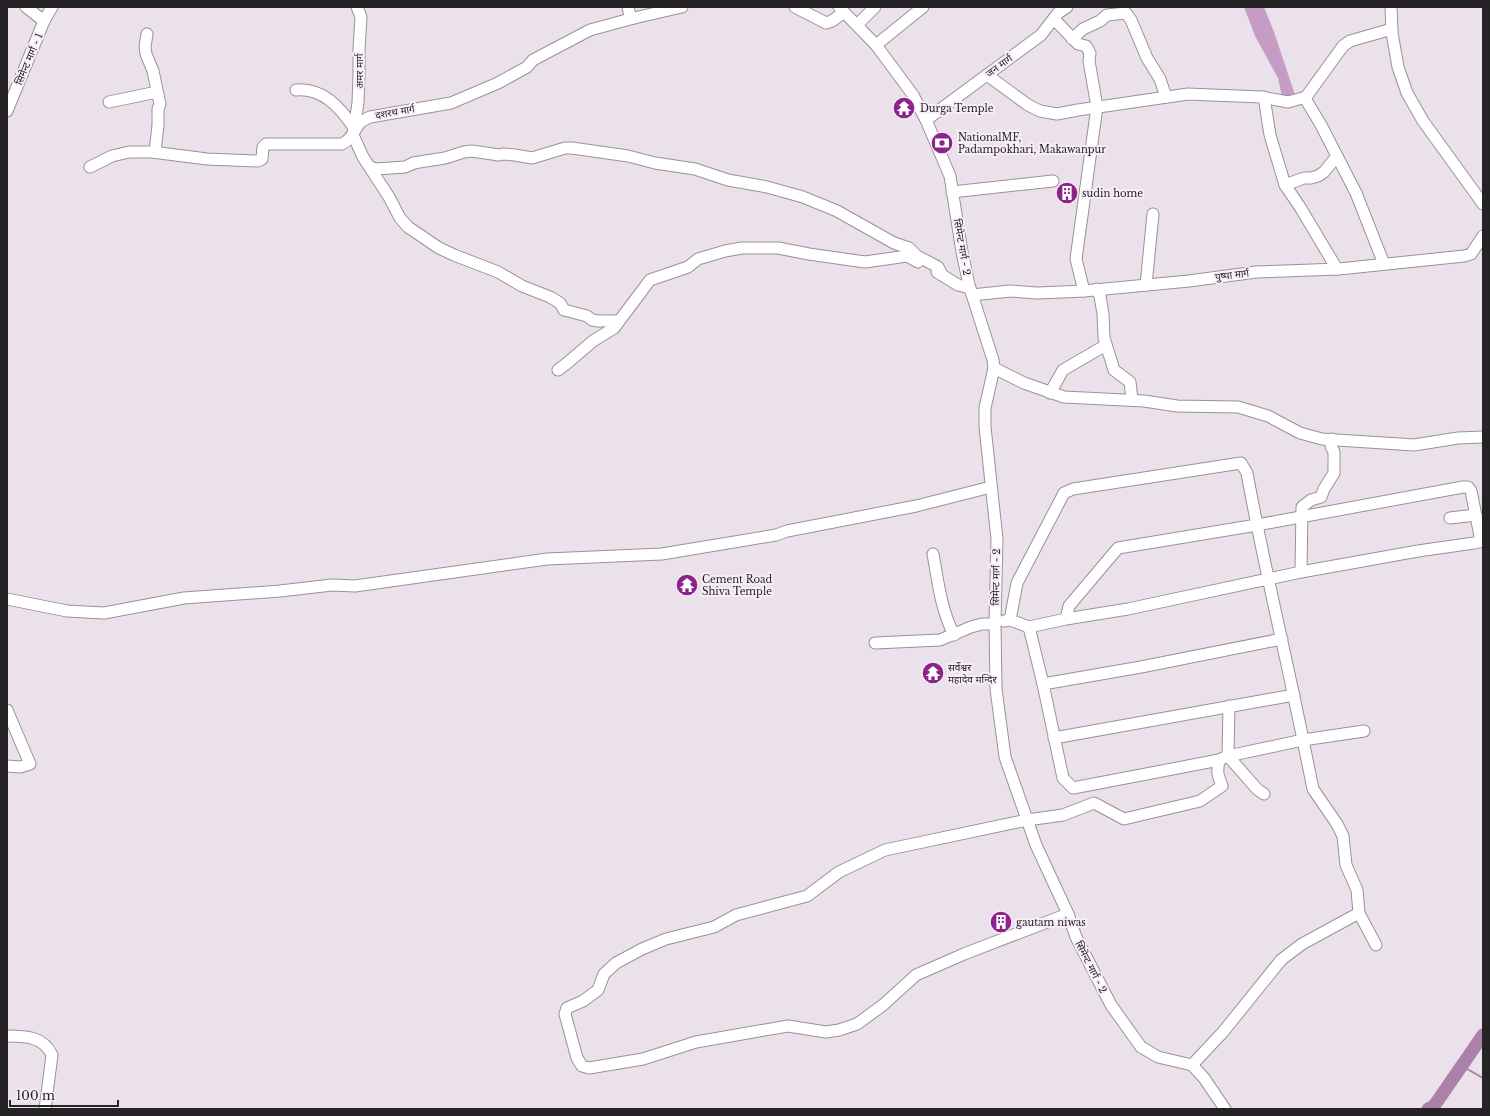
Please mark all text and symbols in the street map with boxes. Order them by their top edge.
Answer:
street label: सिमेन्ट मार्ग - 1 [12,31,46,87]
street label: जन मार्ग [983,51,1016,80]
street label: अमर मार्ग [353,53,366,88]
temple icon: Durga Temple [891,95,917,121]
street label: दशरथ मार्ग [374,102,417,122]
place label: Durga Temple [920,102,994,115]
bank icon: NationalMF, Padampokhari, Makawanpur [929,130,955,156]
place label: NationalMF, Padampokhari, Makawanpur [958,131,1106,156]
building icon: sudin home [1054,180,1080,206]
place label: sudin home [1082,187,1143,200]
street label: सिमेन्ट मार्ग - 2 [951,218,973,276]
street label: पुष्पा मार्ग [1214,266,1251,284]
street label: सिमेन्ट मार्ग - 2 [989,548,1003,606]
temple icon: Cement Road Shiva Temple [674,572,700,598]
place label: Cement Road Shiva Temple [702,573,773,598]
temple icon: सर्वेश्वर महादेव मन्दिर [920,660,946,686]
place label: सर्वेश्वर महादेव मन्दिर [948,661,998,686]
building icon: gautam niwas [988,909,1014,935]
place label: gautam niwas [1016,916,1086,929]
street label: सिमेन्ट मार्ग - 2 [1072,939,1110,995]
scale bar [10,1082,118,1108]
text: 100 m [16,1088,55,1103]

